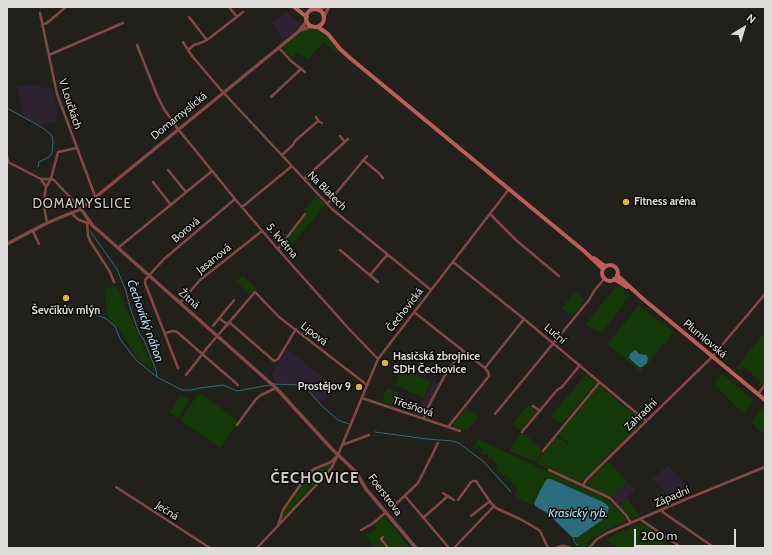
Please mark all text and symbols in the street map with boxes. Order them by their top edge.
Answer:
north arrow [724,8,764,48]
text: N [744,11,759,26]
street label: V Loučkách [56,77,84,131]
street label: Domamyslická [148,89,210,143]
street label: Na Blatech [305,169,349,213]
place label: Fitness aréna [634,195,696,209]
district label: DOMAMYSLICE [32,196,132,212]
marker: Fitness aréna [621,197,631,207]
street label: Borová [169,214,203,246]
street label: 5. května [263,221,301,261]
street label: Jasanová [194,241,234,277]
water label: Čechovický náhon [123,278,167,364]
street label: Čechovická [384,285,426,335]
street label: Žitná [176,286,202,312]
marker: Ševčíkův mlýn [61,293,71,303]
place label: Ševčíkův mlýn [32,304,100,318]
street label: Plumlovská [681,317,729,361]
street label: Lipová [298,319,330,349]
street label: Luční [541,321,569,347]
place label: Hasičská zbrojnice SDH Čechovice [393,350,480,376]
marker: Hasičská zbrojnice SDH Čechovice [380,358,390,368]
place label: Prostějov 9 [298,380,351,394]
marker: Prostějov 9 [354,382,364,392]
street label: Třešňová [391,394,435,420]
street label: Zahradní [622,396,660,434]
district label: ČECHOVICE [270,470,360,488]
street label: Foerstrova [365,472,405,518]
street label: Západní [652,484,692,510]
street label: Ječná [153,499,181,523]
water label: Krasický ryb. [548,506,608,520]
scale bar [636,521,738,547]
text: 200 m [641,528,677,543]

